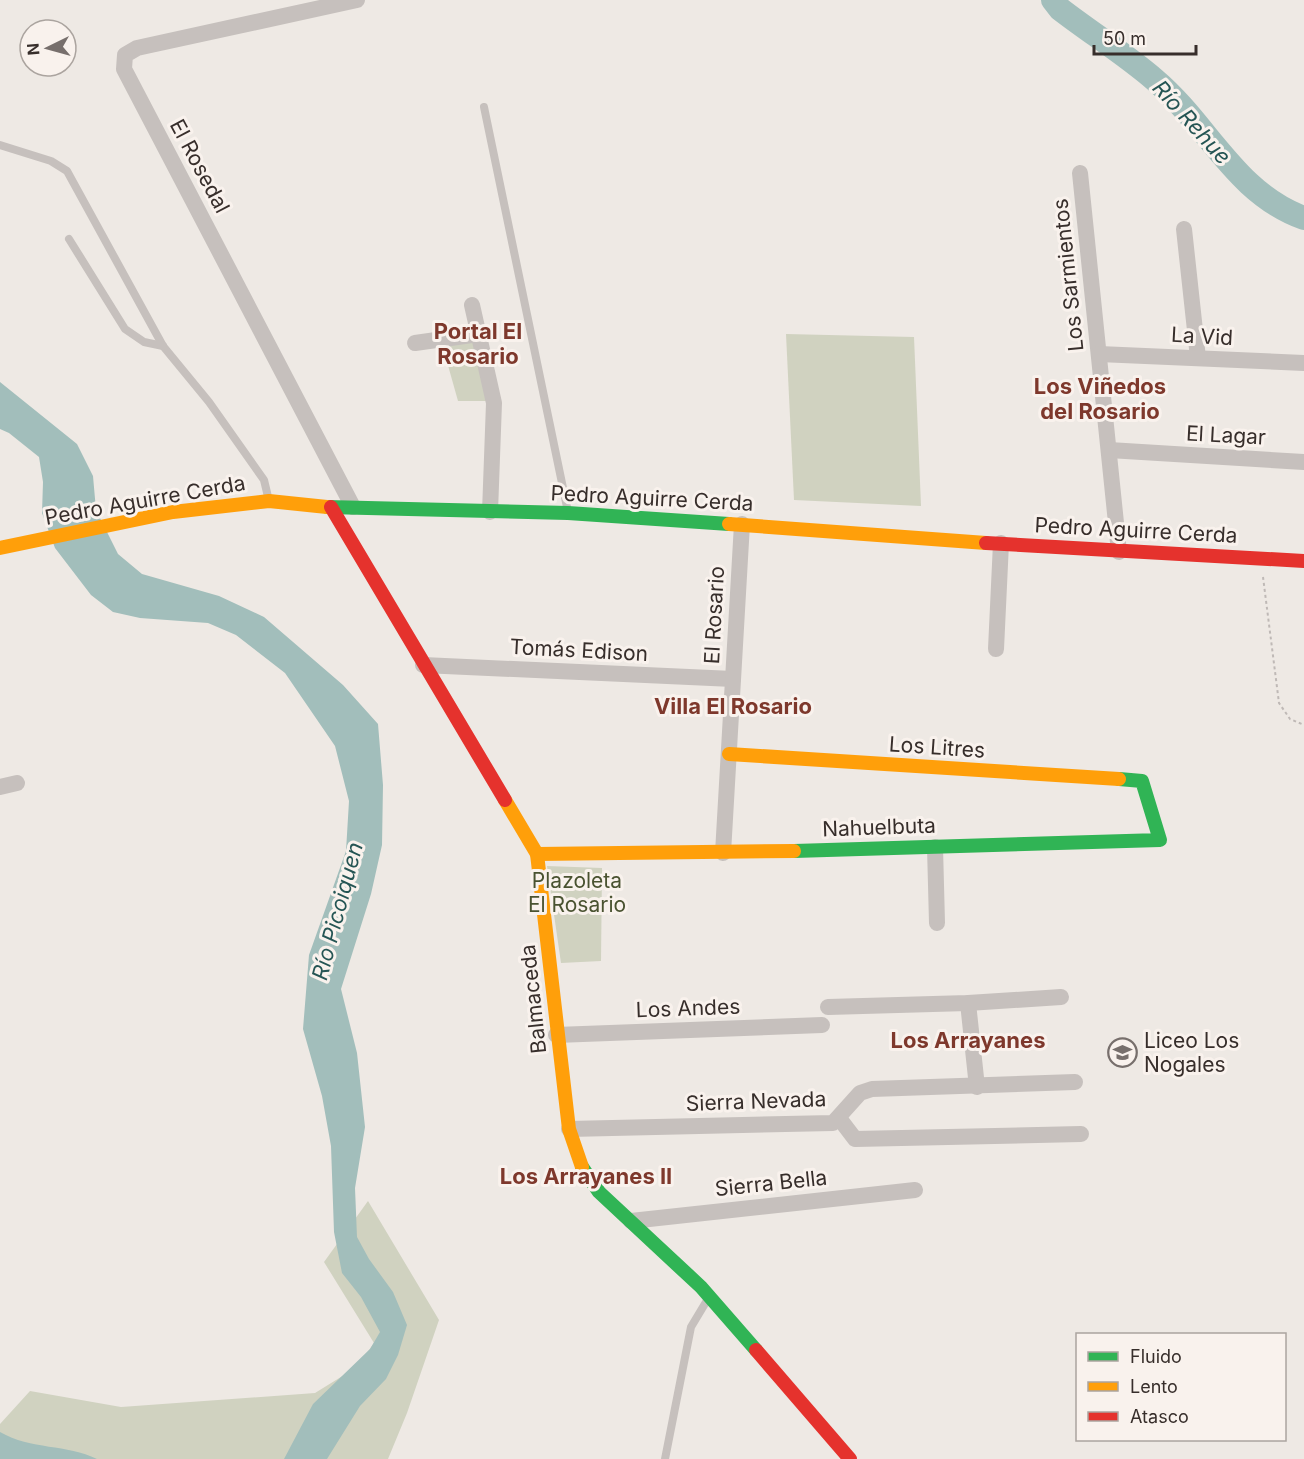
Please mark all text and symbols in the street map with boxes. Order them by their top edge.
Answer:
north arrow [18,18,78,78]
scale bar [1094,18,1196,56]
text: 50 m [1103,28,1146,49]
text: N [23,42,44,56]
water label: Río Rehue [1148,75,1236,169]
street label: El Rosedal [165,115,235,217]
street label: Los Sarmientos [1048,197,1088,353]
district label: Portal El Rosario [434,318,522,369]
street label: La Vid [1170,322,1234,350]
district label: Los Viñedos del Rosario [1034,373,1166,424]
street label: El Lagar [1185,420,1267,450]
street label: Pedro Aguirre Cerda [43,470,247,530]
street label: Pedro Aguirre Cerda [550,480,754,516]
street label: Pedro Aguirre Cerda [1034,512,1238,548]
street label: El Rosario [699,565,729,665]
street label: Tomás Edison [509,634,649,666]
district label: Villa El Rosario [654,693,812,719]
street label: Los Litres [888,731,986,763]
street label: Nahuelbuta [822,813,936,841]
water label: Río Picoiquen [306,839,368,983]
park label: Plazoleta El Rosario [528,868,626,917]
street label: Balmaceda [515,943,551,1055]
street label: Los Andes [635,994,741,1022]
district label: Los Arrayanes [891,1027,1046,1053]
place label: Liceo Los Nogales [1144,1028,1239,1077]
school or university icon: Liceo Los Nogales [1107,1036,1139,1068]
street label: Sierra Nevada [685,1086,827,1116]
district label: Los Arrayanes II [500,1163,672,1189]
street label: Sierra Bella [714,1165,828,1201]
legend [1076,1333,1286,1441]
text: Fluido [1130,1346,1182,1367]
text: Lento [1130,1376,1178,1397]
text: Atasco [1130,1406,1189,1427]

